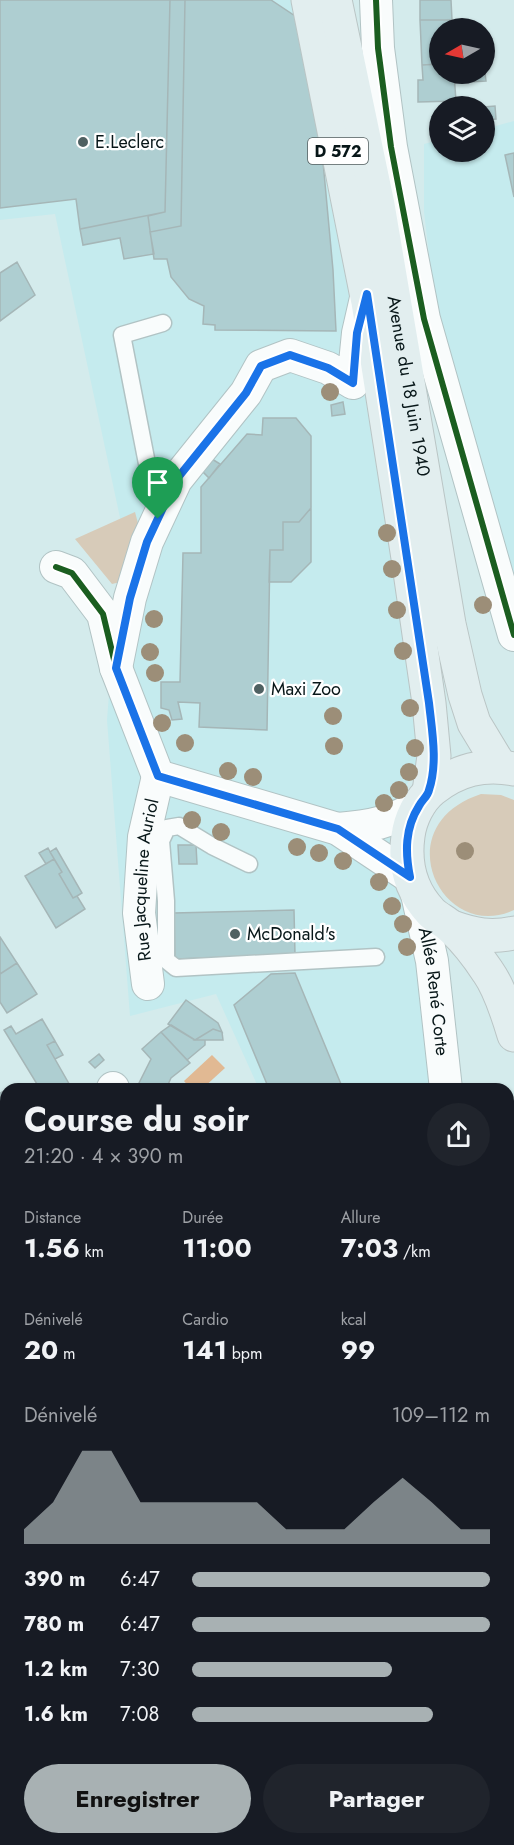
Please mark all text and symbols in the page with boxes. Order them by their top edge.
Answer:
north arrow [429,18,495,84]
map controls [429,18,495,162]
button: layers [429,96,495,162]
place label: E.Leclerc [95,129,164,155]
marker: E.Leclerc [76,135,90,149]
road number: D 572 [308,138,368,164]
street label: Avenue du 18 Juin 1940 [381,294,437,479]
pin [132,457,183,519]
icon: arrive [141,466,174,499]
place label: Maxi Zoo [271,676,341,702]
marker: Maxi Zoo [252,682,266,696]
street label: Rue Jacqueline Auriol [126,796,165,963]
place label: McDonald's [247,921,335,947]
street label: Allée René Corte [412,925,455,1057]
marker: McDonald's [228,927,242,941]
text: Course du soir [24,1096,249,1143]
button: share [427,1103,490,1166]
text: 21:20 · 4 × 390 m [24,1142,183,1171]
text: Distance [24,1206,81,1229]
text: Durée [182,1206,223,1229]
text: Allure [341,1206,380,1229]
text: 1.56 [24,1229,80,1267]
text: 11:00 [182,1229,252,1267]
text: 7:03 [341,1229,398,1267]
text: km [80,1240,104,1263]
text: /km [398,1240,431,1263]
text: Dénivelé [24,1308,83,1331]
text: Cardio [182,1308,229,1331]
text: kcal [341,1308,366,1331]
text: 20 [24,1331,58,1369]
text: 141 [182,1331,227,1369]
text: 99 [341,1331,375,1369]
text: m [58,1342,76,1365]
text: bpm [227,1342,262,1365]
text: Dénivelé [24,1401,97,1430]
text: 109–112 m [392,1401,490,1430]
text: 390 m [24,1565,85,1594]
text: 6:47 [120,1565,160,1594]
text: 780 m [24,1610,84,1639]
text: 6:47 [120,1610,160,1639]
text: 1.2 km [24,1655,88,1684]
text: 7:30 [120,1655,159,1684]
text: 1.6 km [24,1700,88,1729]
text: 7:08 [120,1700,159,1729]
button: Enregistrer [24,1764,251,1833]
button: Partager [263,1764,490,1833]

